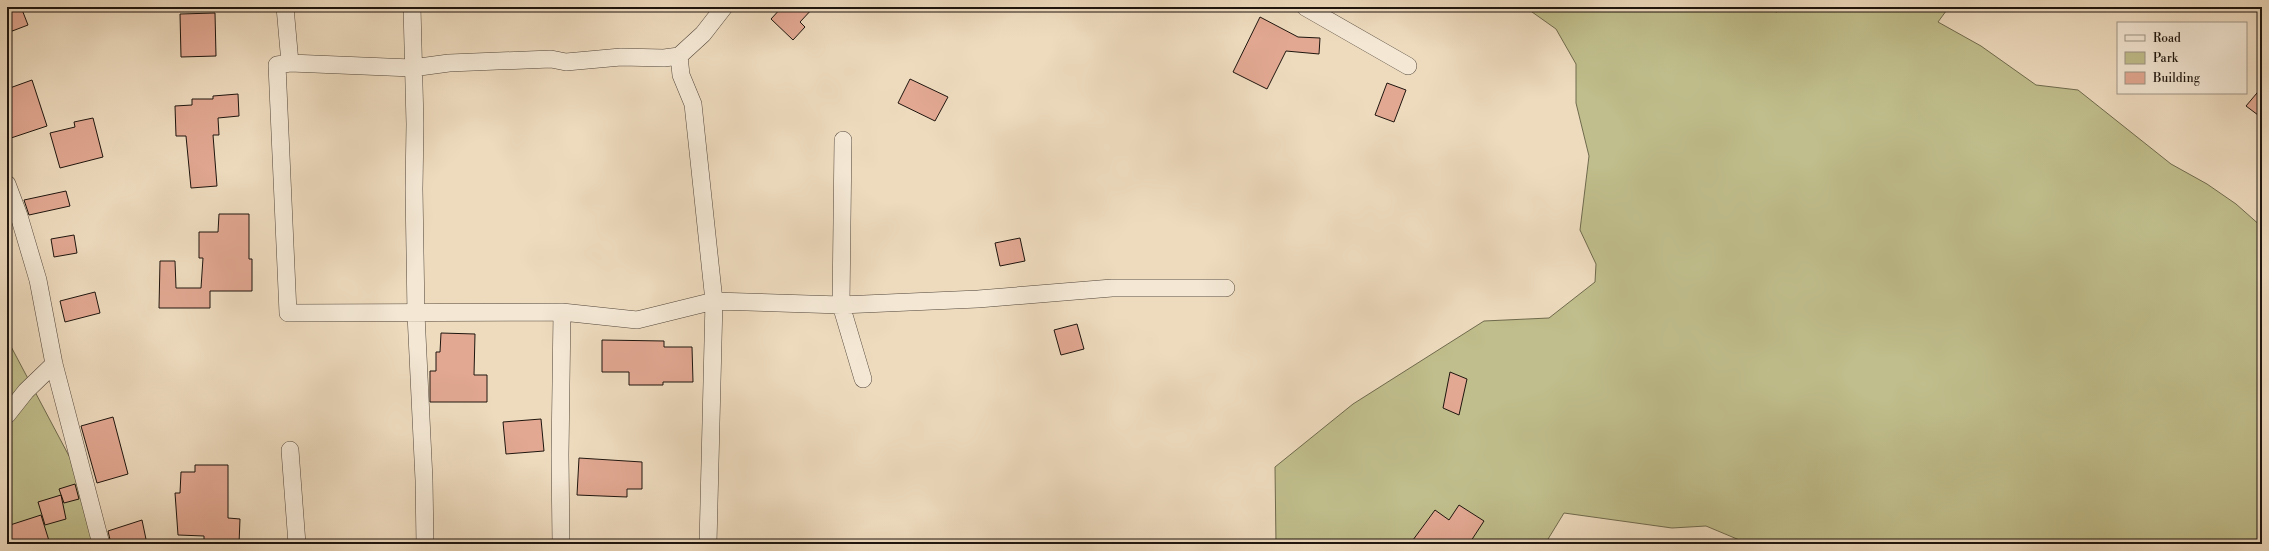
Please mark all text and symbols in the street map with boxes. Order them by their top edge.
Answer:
legend [2117,22,2247,94]
text: Road [2153,31,2181,46]
text: Park [2153,51,2179,66]
text: Building [2152,71,2201,86]

